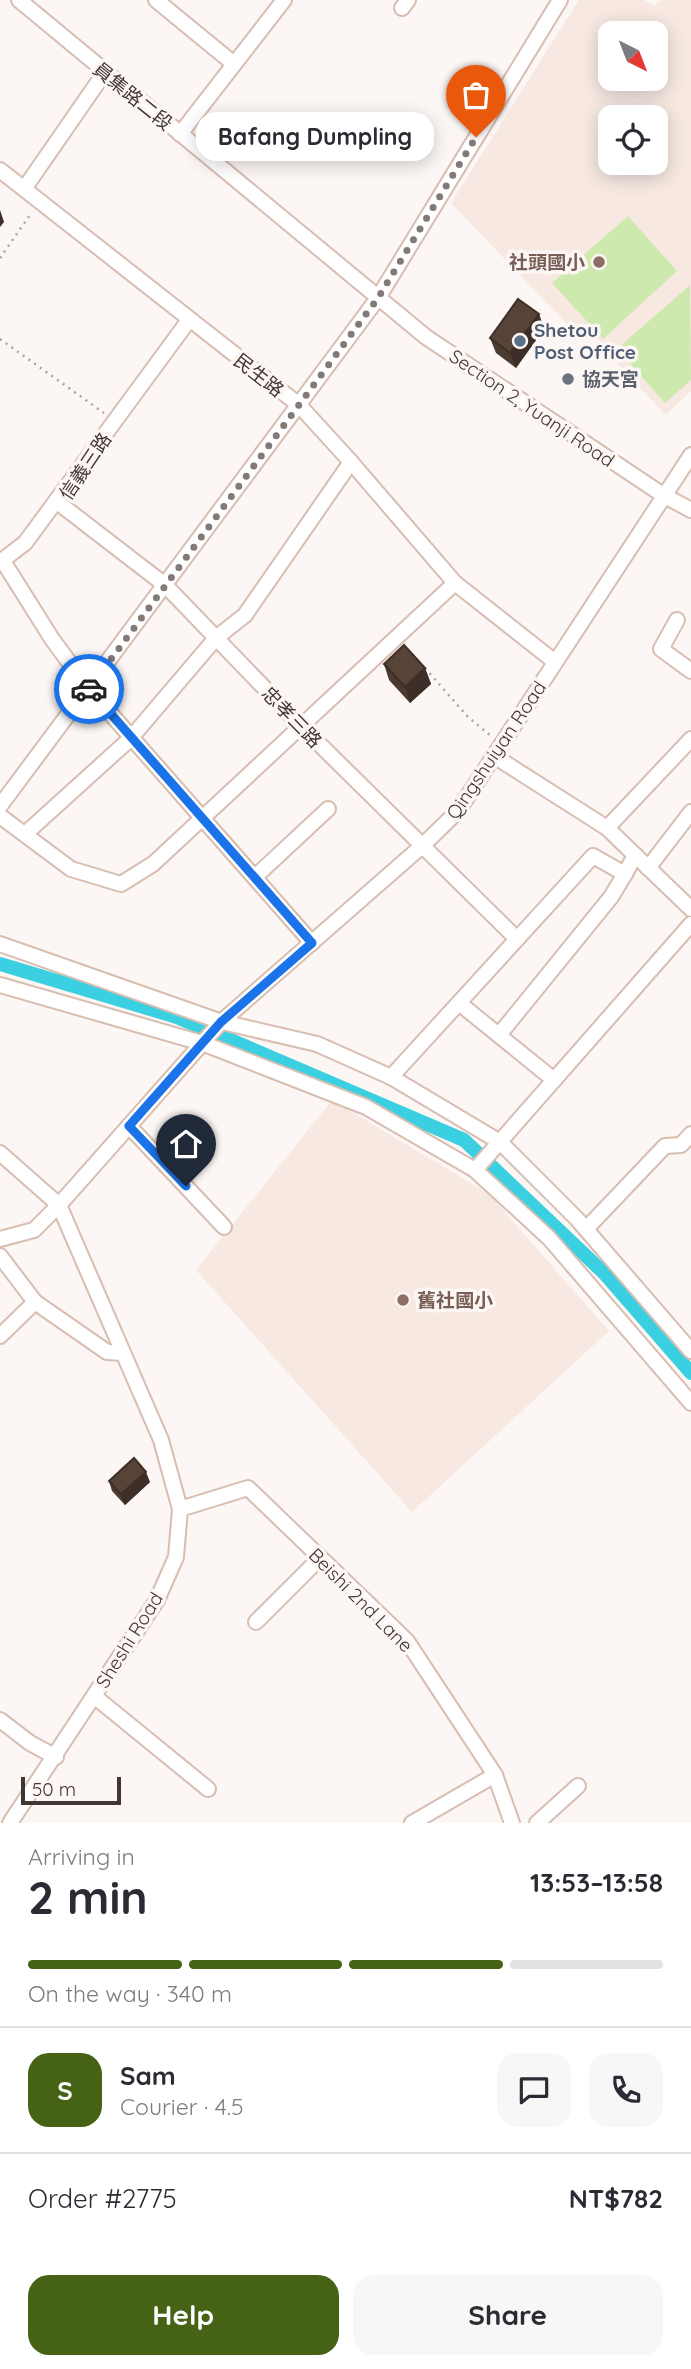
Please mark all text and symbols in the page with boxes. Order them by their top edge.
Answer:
north arrow [598,21,668,91]
map controls [598,21,668,175]
street label: 員集路二段 [89,57,177,135]
pin [446,65,506,137]
icon: bag [457,76,495,114]
button: locate [598,105,668,175]
callout: Bafang Dumpling [196,113,434,162]
text: Bafang Dumpling [218,122,412,151]
place label: 社頭國小 [509,250,585,274]
marker: 社頭國小 [591,254,607,270]
place label: Shetou Post Office [534,318,636,364]
marker: Shetou Post Office [512,333,528,349]
street label: Section 2, Yuanji Road [445,344,619,472]
street label: 民生路 [229,348,289,402]
place label: 協天宮 [582,367,639,391]
marker: 協天宮 [560,371,576,387]
street label: 信義三路 [54,428,116,504]
courier [54,654,124,724]
icon: car [70,670,108,708]
street label: Qingshuiyan Road [441,676,551,824]
street label: 忠孝三路 [257,681,327,753]
pin [156,1114,216,1186]
icon: home [167,1125,205,1163]
place label: 舊社國小 [417,1288,493,1312]
marker: 舊社國小 [395,1292,411,1308]
street label: Beishi 2nd Lane [304,1543,418,1657]
street label: Sheshi Road [90,1588,168,1692]
scale bar [21,1774,121,1806]
text: 50 m [32,1777,76,1801]
text: Arriving in [28,1842,135,1871]
text: 13:53–13:58 [530,1866,663,1899]
text: 2 min [28,1868,148,1926]
text: On the way · 340 m [28,1979,232,2008]
button: chat [497,2053,571,2127]
button: phone [589,2053,663,2127]
text: Sam [120,2059,176,2092]
text: S [57,2074,73,2107]
text: Courier · 4.5 [120,2092,244,2121]
text: Order #2775 [28,2182,177,2215]
text: NT$782 [569,2182,663,2215]
button: Help [28,2275,339,2355]
button: Share [353,2275,663,2355]

